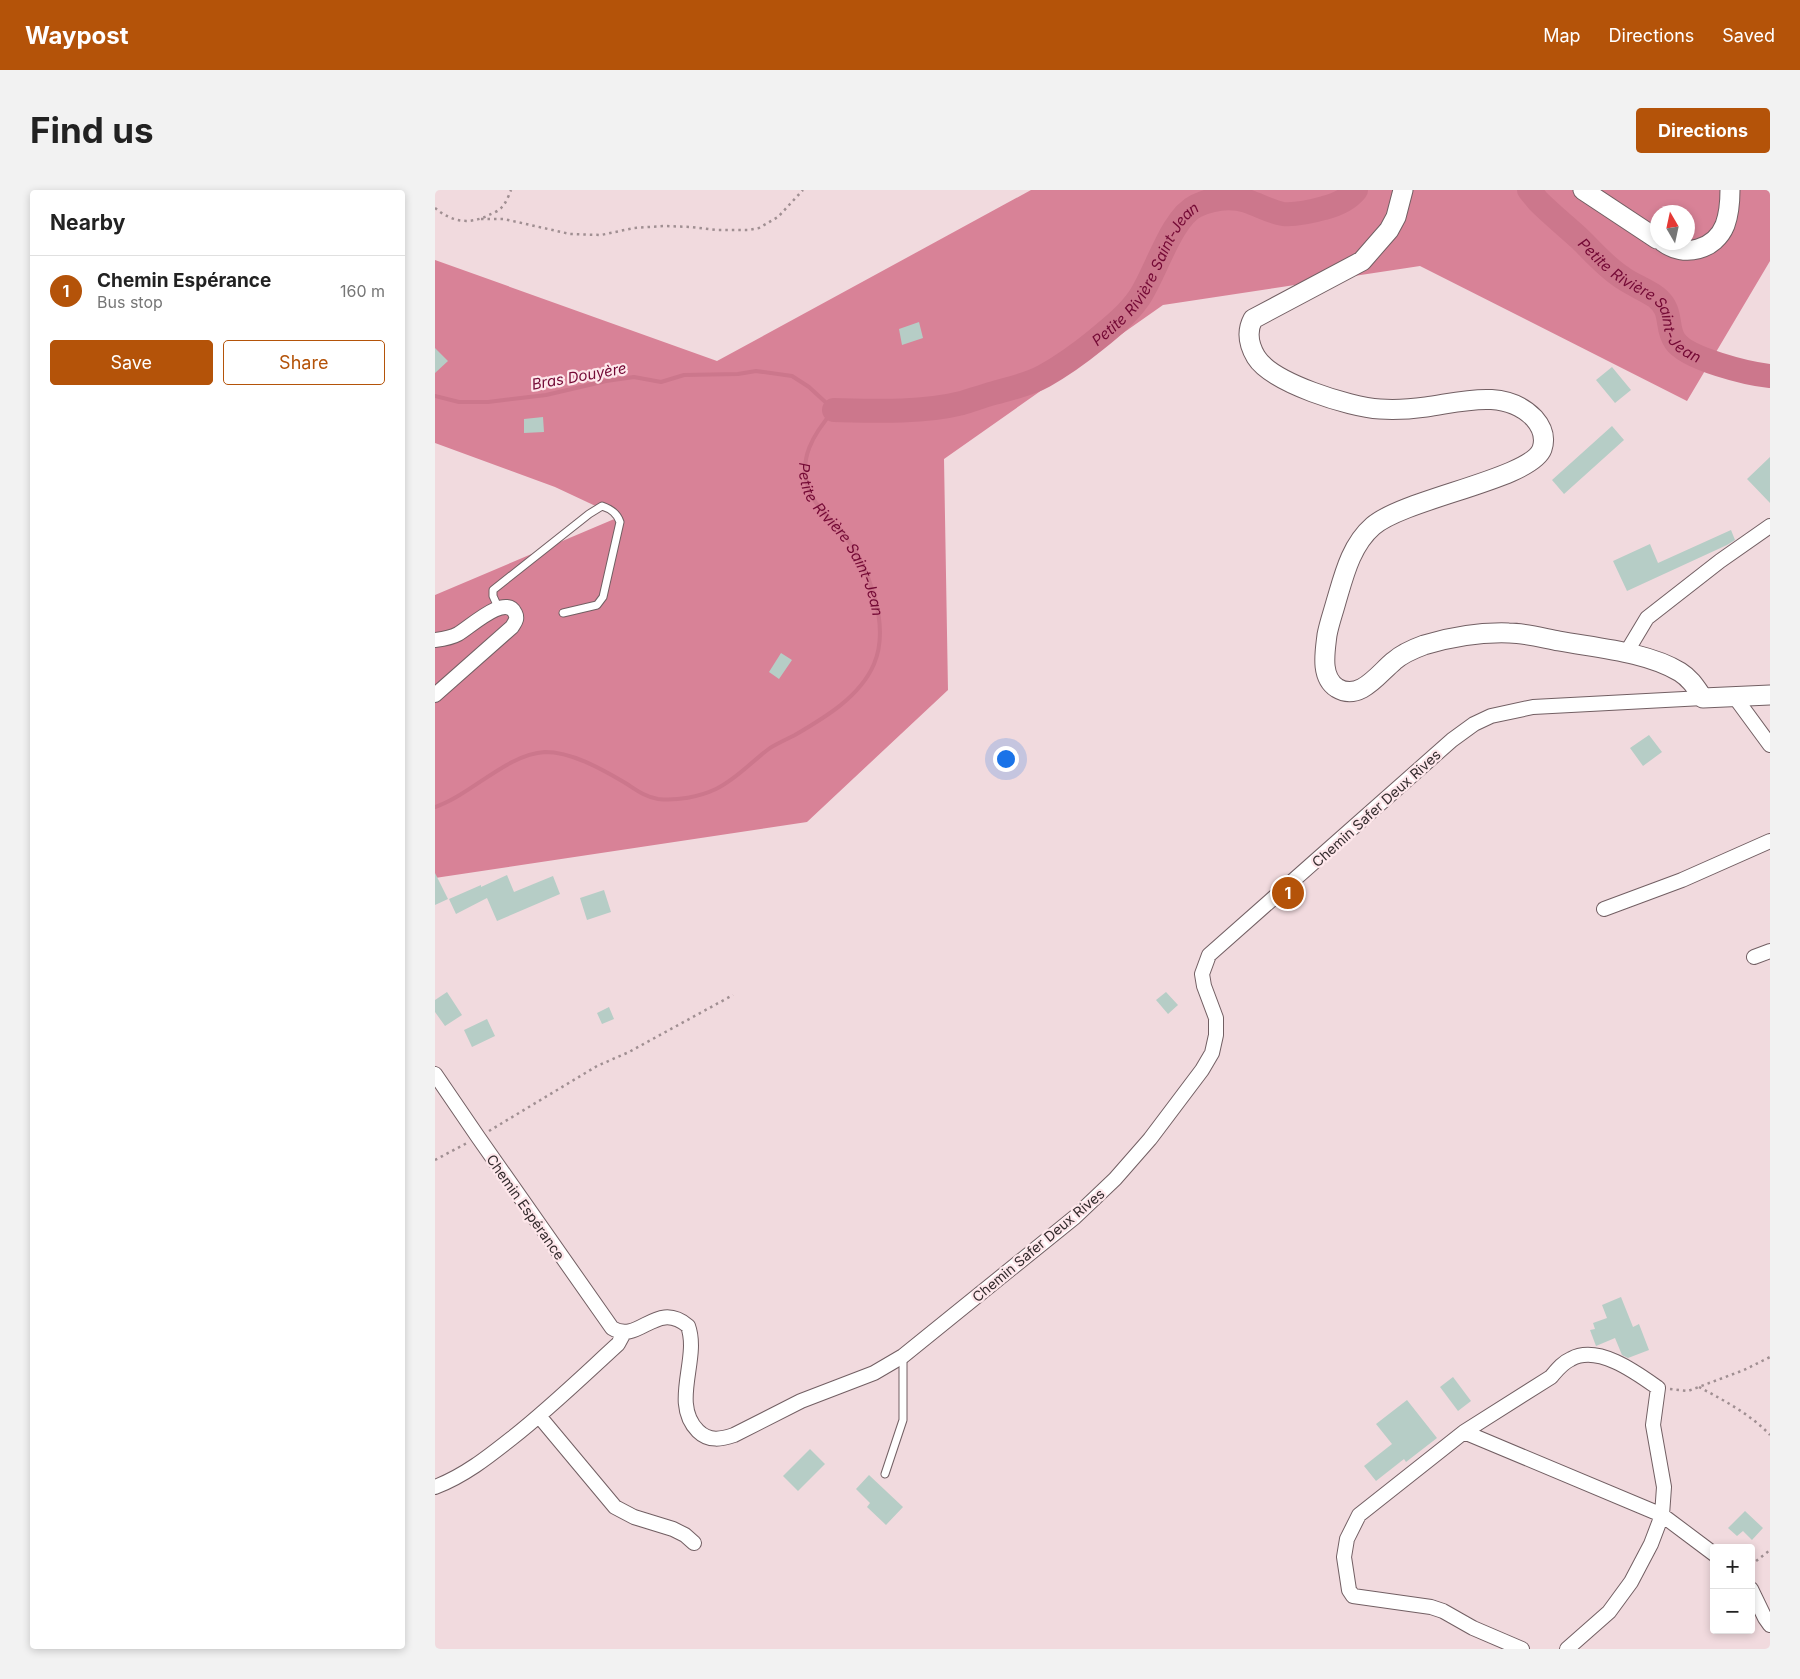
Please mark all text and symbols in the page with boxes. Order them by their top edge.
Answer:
text: Waypost [25,21,129,50]
text: Map [1543,25,1581,46]
text: Directions [1609,25,1694,46]
text: Saved [1722,25,1775,46]
button: Directions [1636,108,1770,153]
text: Find us [30,109,154,151]
water label: Petite Rivière Saint-Jean [1087,197,1202,350]
north arrow [1650,205,1695,250]
text: Nearby [50,210,125,235]
water label: Petite Rivière Saint-Jean [1575,234,1704,366]
text: Chemin Espérance [97,269,271,292]
text: 1 [63,281,69,301]
text: 160 m [340,281,385,301]
text: Bus stop [97,292,163,312]
button: Save [50,340,213,385]
button: Share [223,340,385,385]
water label: Bras Douyère [530,358,628,394]
water label: Petite Rivière Saint-Jean [795,462,888,618]
your location [993,746,1019,772]
street label: Chemin Safer Deux Rives [1308,746,1444,870]
pin: 1 [1272,874,1304,912]
street label: Chemin Espérance [483,1151,569,1263]
street label: Chemin Safer Deux Rives [968,1185,1108,1305]
map controls [1710,1544,1755,1634]
button: + [1710,1544,1755,1589]
button: − [1710,1589,1755,1634]

